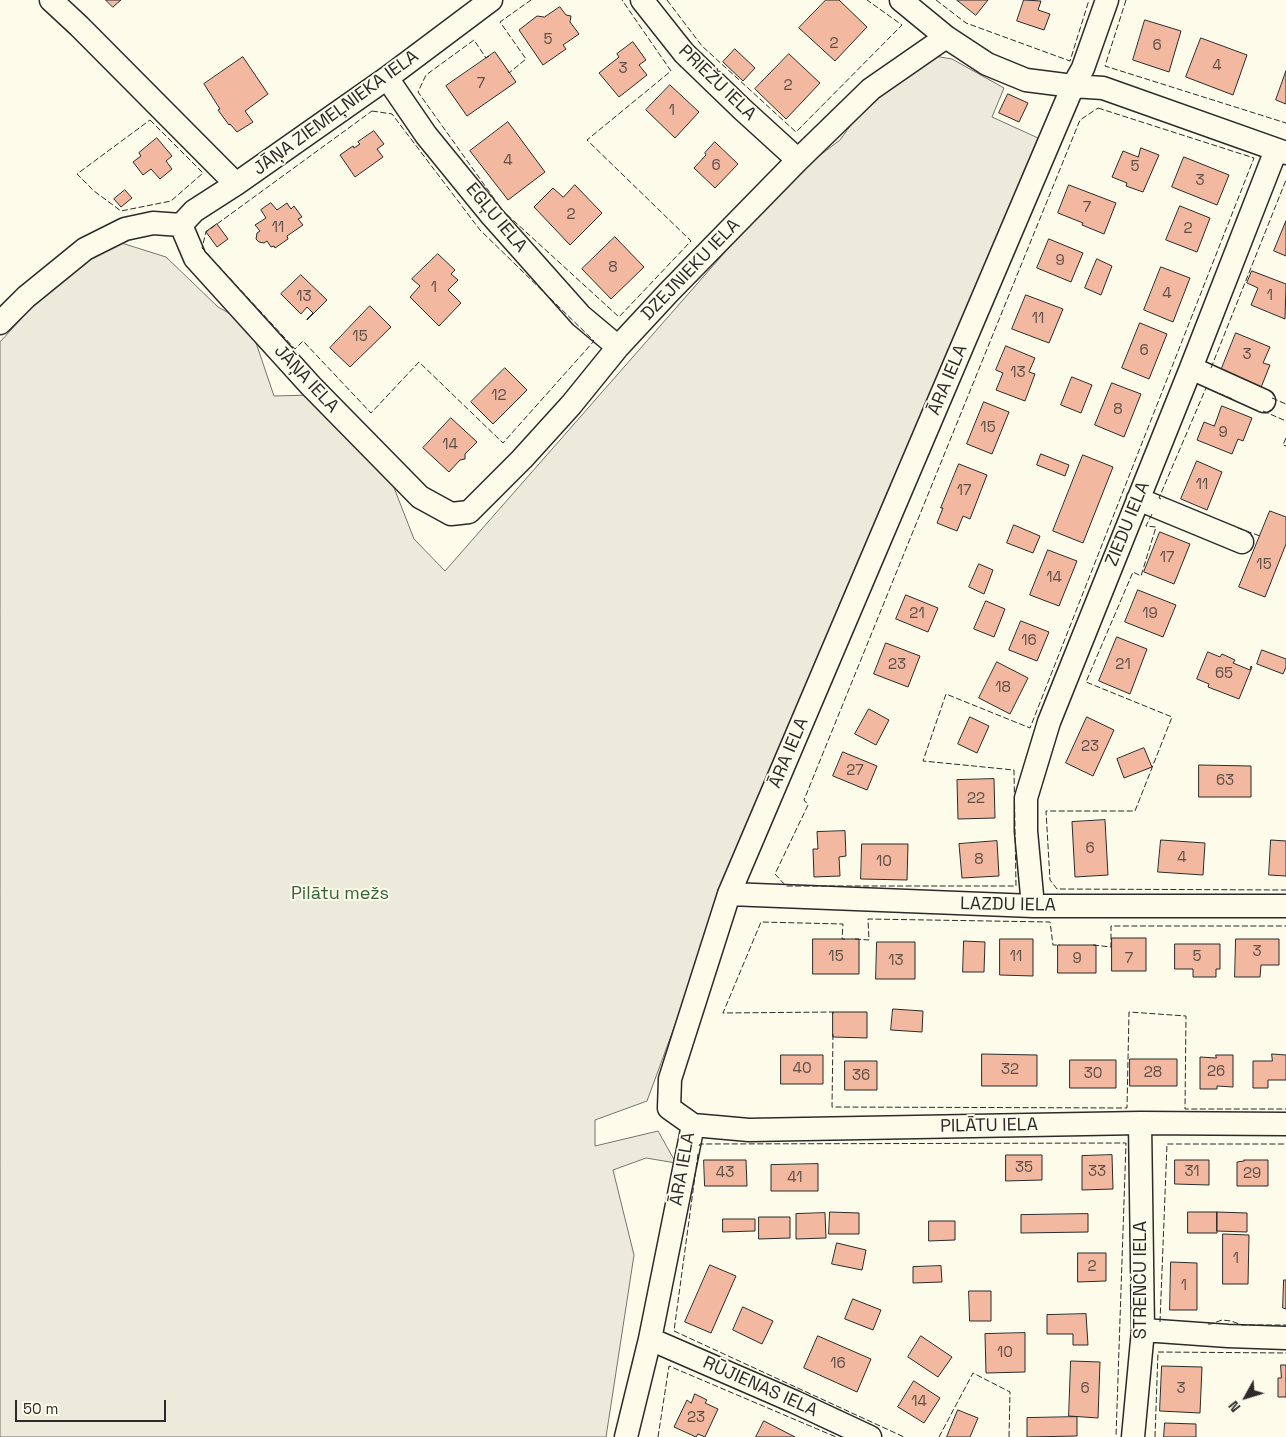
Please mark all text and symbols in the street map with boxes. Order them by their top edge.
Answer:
house number: 5 [544,31,552,49]
house number: 2 [829,35,839,53]
house number: 6 [1152,37,1162,55]
street label: PRIEŽU IELA [674,41,760,125]
street label: JĀŅA ZIEMEĻNIEKA IELA [249,46,423,180]
house number: 4 [1212,57,1222,75]
house number: 3 [618,60,628,78]
house number: 7 [477,75,485,93]
house number: 2 [783,77,793,95]
house number: 1 [669,102,675,120]
house number: 4 [503,152,513,170]
house number: 6 [711,157,721,175]
house number: 5 [1131,158,1139,176]
house number: 3 [1195,172,1205,190]
street label: EGĻU IELA [461,179,531,257]
house number: 7 [1083,199,1091,217]
house number: 2 [566,206,576,224]
street label: DZEJNIEKU IELA [637,215,745,325]
house number: 11 [272,219,284,237]
house number: 2 [1183,220,1193,238]
house number: 9 [1055,252,1065,270]
house number: 8 [608,259,618,277]
house number: 1 [431,279,437,297]
house number: 4 [1162,285,1172,303]
house number: 1 [1267,287,1273,305]
house number: 13 [296,288,312,306]
house number: 11 [1032,310,1044,328]
house number: 15 [352,328,368,346]
street label: JĀŅA IELA [269,341,343,417]
street label: ĀRA IELA [924,342,972,418]
house number: 6 [1139,342,1149,360]
house number: 3 [1242,346,1252,364]
house number: 13 [1010,364,1026,382]
house number: 12 [491,387,507,405]
house number: 8 [1113,401,1123,419]
house number: 15 [980,419,996,437]
house number: 9 [1218,424,1228,442]
house number: 14 [442,436,458,454]
house number: 11 [1196,476,1208,494]
street label: ZIEDU IELA [1101,479,1155,569]
house number: 17 [957,482,971,500]
house number: 17 [1160,549,1174,567]
house number: 15 [1256,556,1272,574]
house number: 14 [1046,569,1062,587]
house number: 21 [909,605,925,623]
house number: 19 [1142,605,1158,623]
house number: 16 [1021,632,1037,650]
house number: 23 [888,656,906,674]
house number: 21 [1115,656,1131,674]
house number: 65 [1215,665,1233,683]
house number: 18 [995,679,1011,697]
street label: ĀRA IELA [765,715,813,791]
house number: 23 [1081,738,1099,756]
house number: 27 [846,762,864,780]
house number: 63 [1216,772,1234,790]
house number: 22 [967,790,985,808]
house number: 6 [1085,840,1095,858]
house number: 4 [1177,849,1187,867]
house number: 8 [974,851,984,869]
house number: 10 [876,853,892,871]
park label: Pilātu mežs [291,883,389,905]
street label: LAZDU IELA [960,893,1056,917]
house number: 3 [1252,943,1262,961]
house number: 15 [828,948,844,966]
house number: 11 [1010,948,1022,966]
house number: 5 [1193,948,1201,966]
house number: 9 [1072,950,1082,968]
house number: 7 [1125,950,1133,968]
house number: 13 [888,952,904,970]
house number: 40 [793,1060,811,1078]
house number: 32 [1001,1061,1019,1079]
house number: 26 [1207,1063,1225,1081]
house number: 28 [1144,1064,1162,1082]
house number: 30 [1084,1065,1102,1083]
house number: 36 [852,1067,870,1085]
street label: PILĀTU IELA [940,1114,1038,1138]
street label: ĀRA IELA [666,1131,700,1207]
house number: 35 [1015,1159,1033,1177]
house number: 33 [1088,1163,1106,1181]
house number: 31 [1184,1163,1200,1181]
house number: 43 [716,1164,734,1182]
house number: 29 [1243,1165,1261,1183]
house number: 41 [787,1169,803,1187]
street label: STRENČU IELA [1130,1221,1152,1339]
house number: 1 [1233,1250,1239,1268]
house number: 2 [1087,1258,1097,1276]
house number: 1 [1181,1277,1187,1295]
house number: 10 [997,1344,1013,1362]
street label: RŪJIENAS IELA [699,1352,821,1422]
house number: 16 [830,1355,846,1373]
north arrow [1221,1372,1271,1422]
house number: 6 [1080,1380,1090,1398]
house number: 3 [1176,1380,1186,1398]
scale bar [18,1390,169,1422]
house number: 14 [911,1393,927,1411]
text: N [1224,1397,1244,1416]
text: 50 m [23,1399,58,1418]
house number: 23 [687,1409,705,1427]

